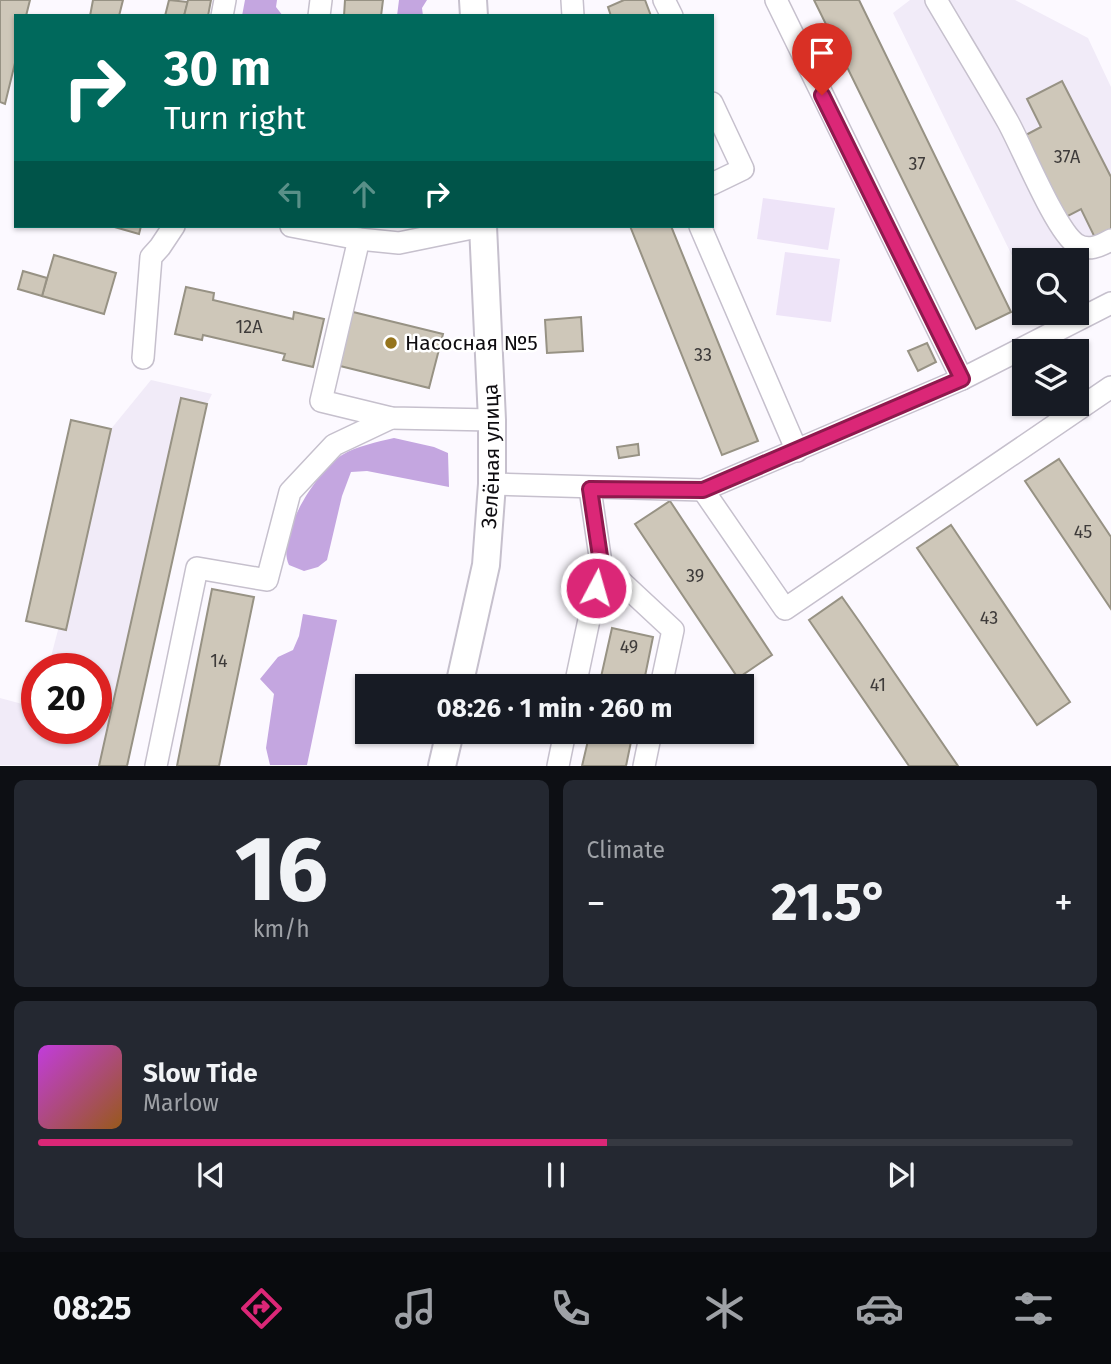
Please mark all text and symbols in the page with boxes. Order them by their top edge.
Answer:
pin [792,23,852,95]
icon: arrive [803,34,841,72]
text: 30 m [164,39,271,98]
icon: right [49,42,140,133]
text: Turn right [164,99,306,137]
house number: 37А [1054,146,1081,168]
house number: 37 [909,153,925,175]
icon: left [272,175,310,213]
icon: ahead [345,175,383,213]
icon: right [418,175,456,213]
map controls [1012,248,1089,416]
button: search [1012,248,1089,325]
house number: 12А [235,316,263,338]
place label: Насосная №5 [405,330,538,356]
marker: Насосная №5 [383,335,399,351]
button: layers [1012,339,1089,416]
house number: 33 [694,344,712,366]
street label: Зелёная улица [476,383,505,530]
house number: 45 [1074,521,1092,543]
position arrow [559,551,633,625]
house number: 39 [686,565,704,587]
house number: 43 [980,607,998,629]
house number: 49 [620,636,638,658]
house number: 14 [210,650,228,672]
speed limit sign: 20 [21,653,112,744]
house number: 41 [870,674,886,696]
text: 08:26 · 1 min · 260 m [437,693,672,724]
text: 16 [234,815,328,924]
text: Climate [587,836,665,864]
text: 21.5° [771,871,888,934]
text: − [587,880,606,926]
text: + [1054,880,1073,926]
text: km/h [253,915,310,943]
text: Slow Tide [143,1058,258,1089]
text: Marlow [143,1089,219,1117]
icon: previous [192,1156,230,1194]
icon: pause [537,1156,575,1194]
icon: next [882,1156,920,1194]
icon: directions [237,1284,286,1333]
icon: music [391,1284,440,1333]
icon: phone [546,1284,595,1333]
icon: climate [700,1284,749,1333]
icon: car [855,1284,904,1333]
icon: filters [1009,1284,1058,1333]
text: 08:25 [53,1289,131,1327]

